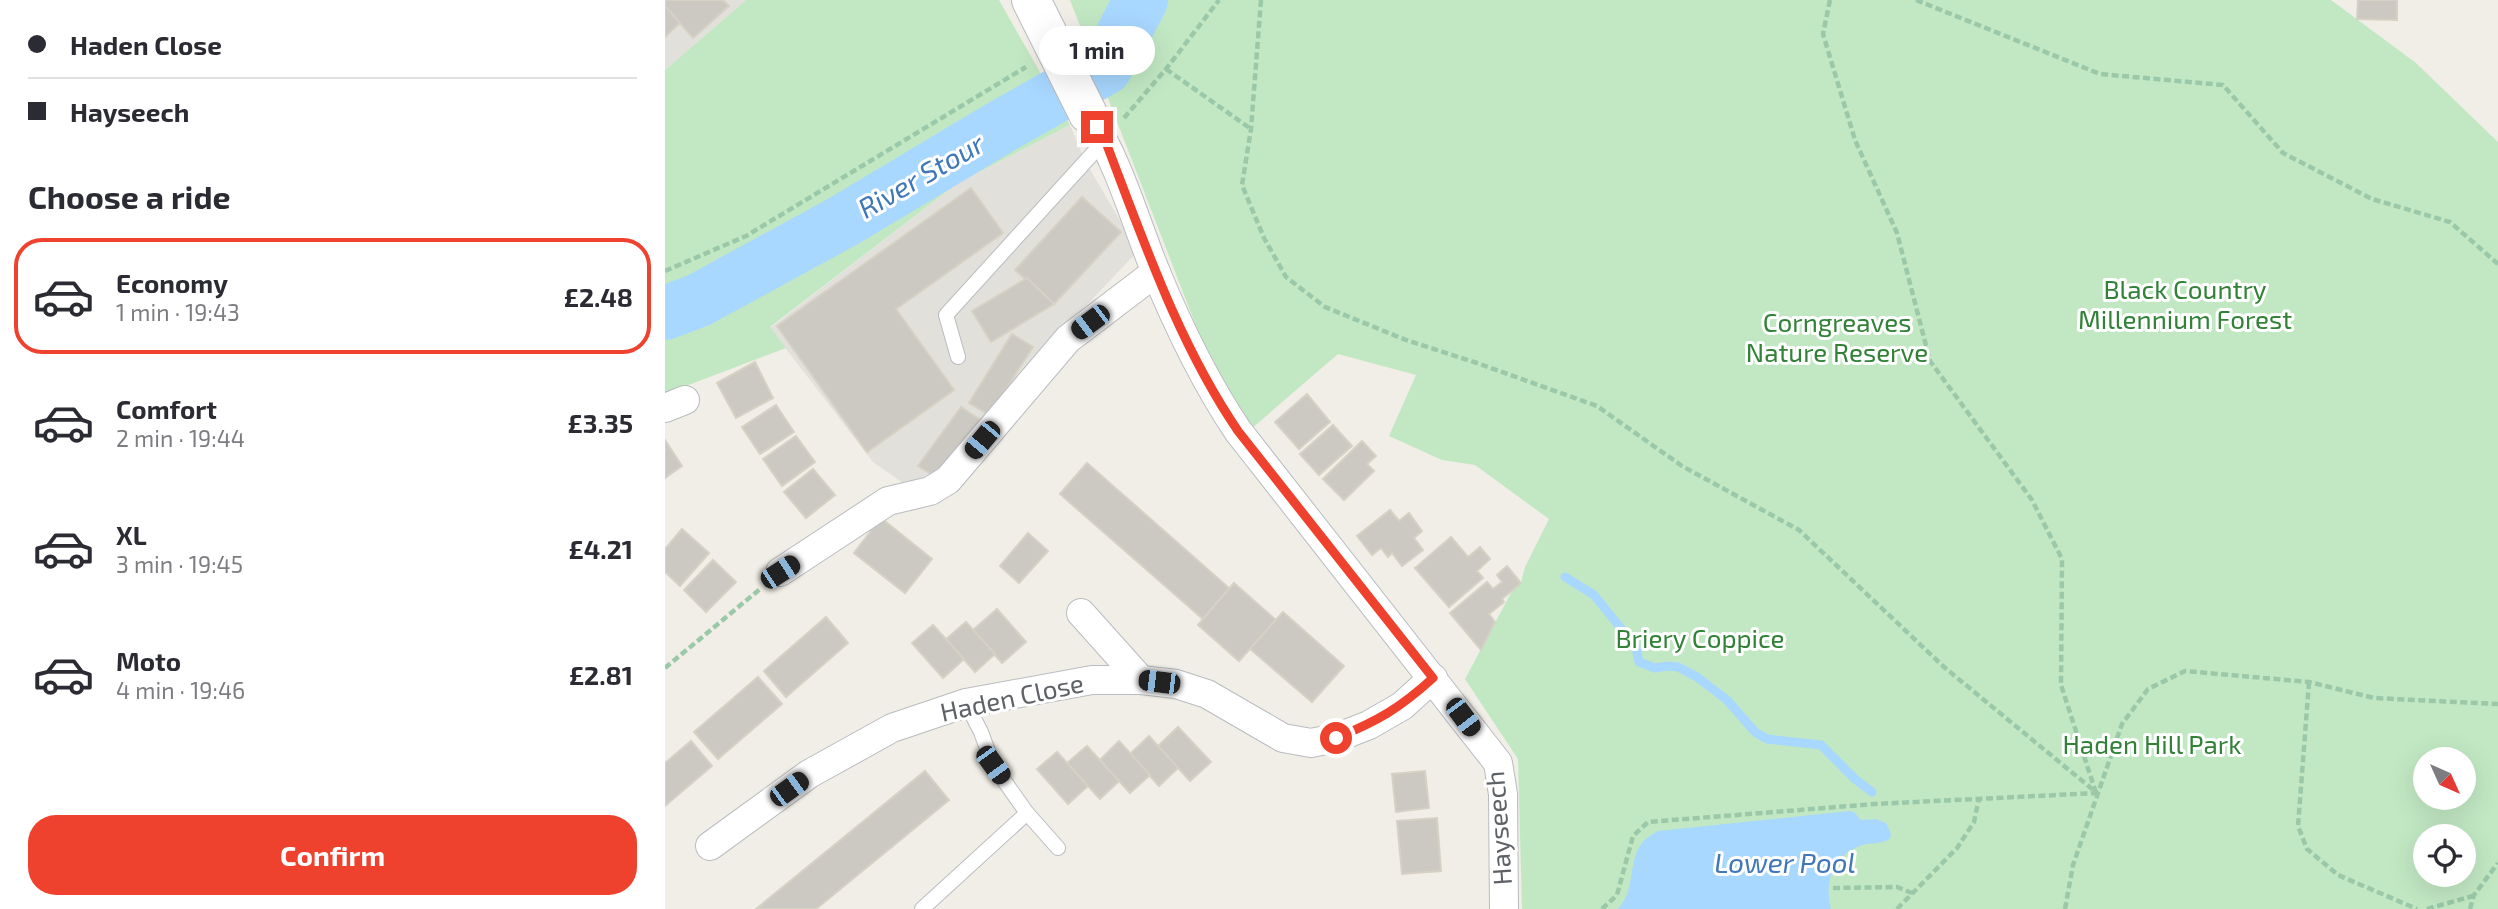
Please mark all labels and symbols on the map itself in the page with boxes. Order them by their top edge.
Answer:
callout: 1 min [1039,25,1155,74]
route end [1081,111,1113,143]
water label: River Stour [851,125,990,225]
park label: Black Country Millennium Forest [2078,273,2292,334]
car [1067,301,1114,343]
park label: Corngreaves Nature Reserve [1746,306,1928,367]
car [961,417,1004,463]
car [757,552,804,592]
park label: Briery Coppice [1615,622,1785,653]
street label: Haden Close [937,666,1086,727]
car [1137,669,1182,695]
car [1442,694,1485,740]
route start [1320,722,1352,754]
park label: Haden Hill Park [2063,728,2241,759]
car [973,742,1014,788]
north arrow [2413,747,2476,810]
car [766,768,813,810]
street label: Hayseech [1478,770,1517,886]
water label: Lower Pool [1714,845,1856,879]

